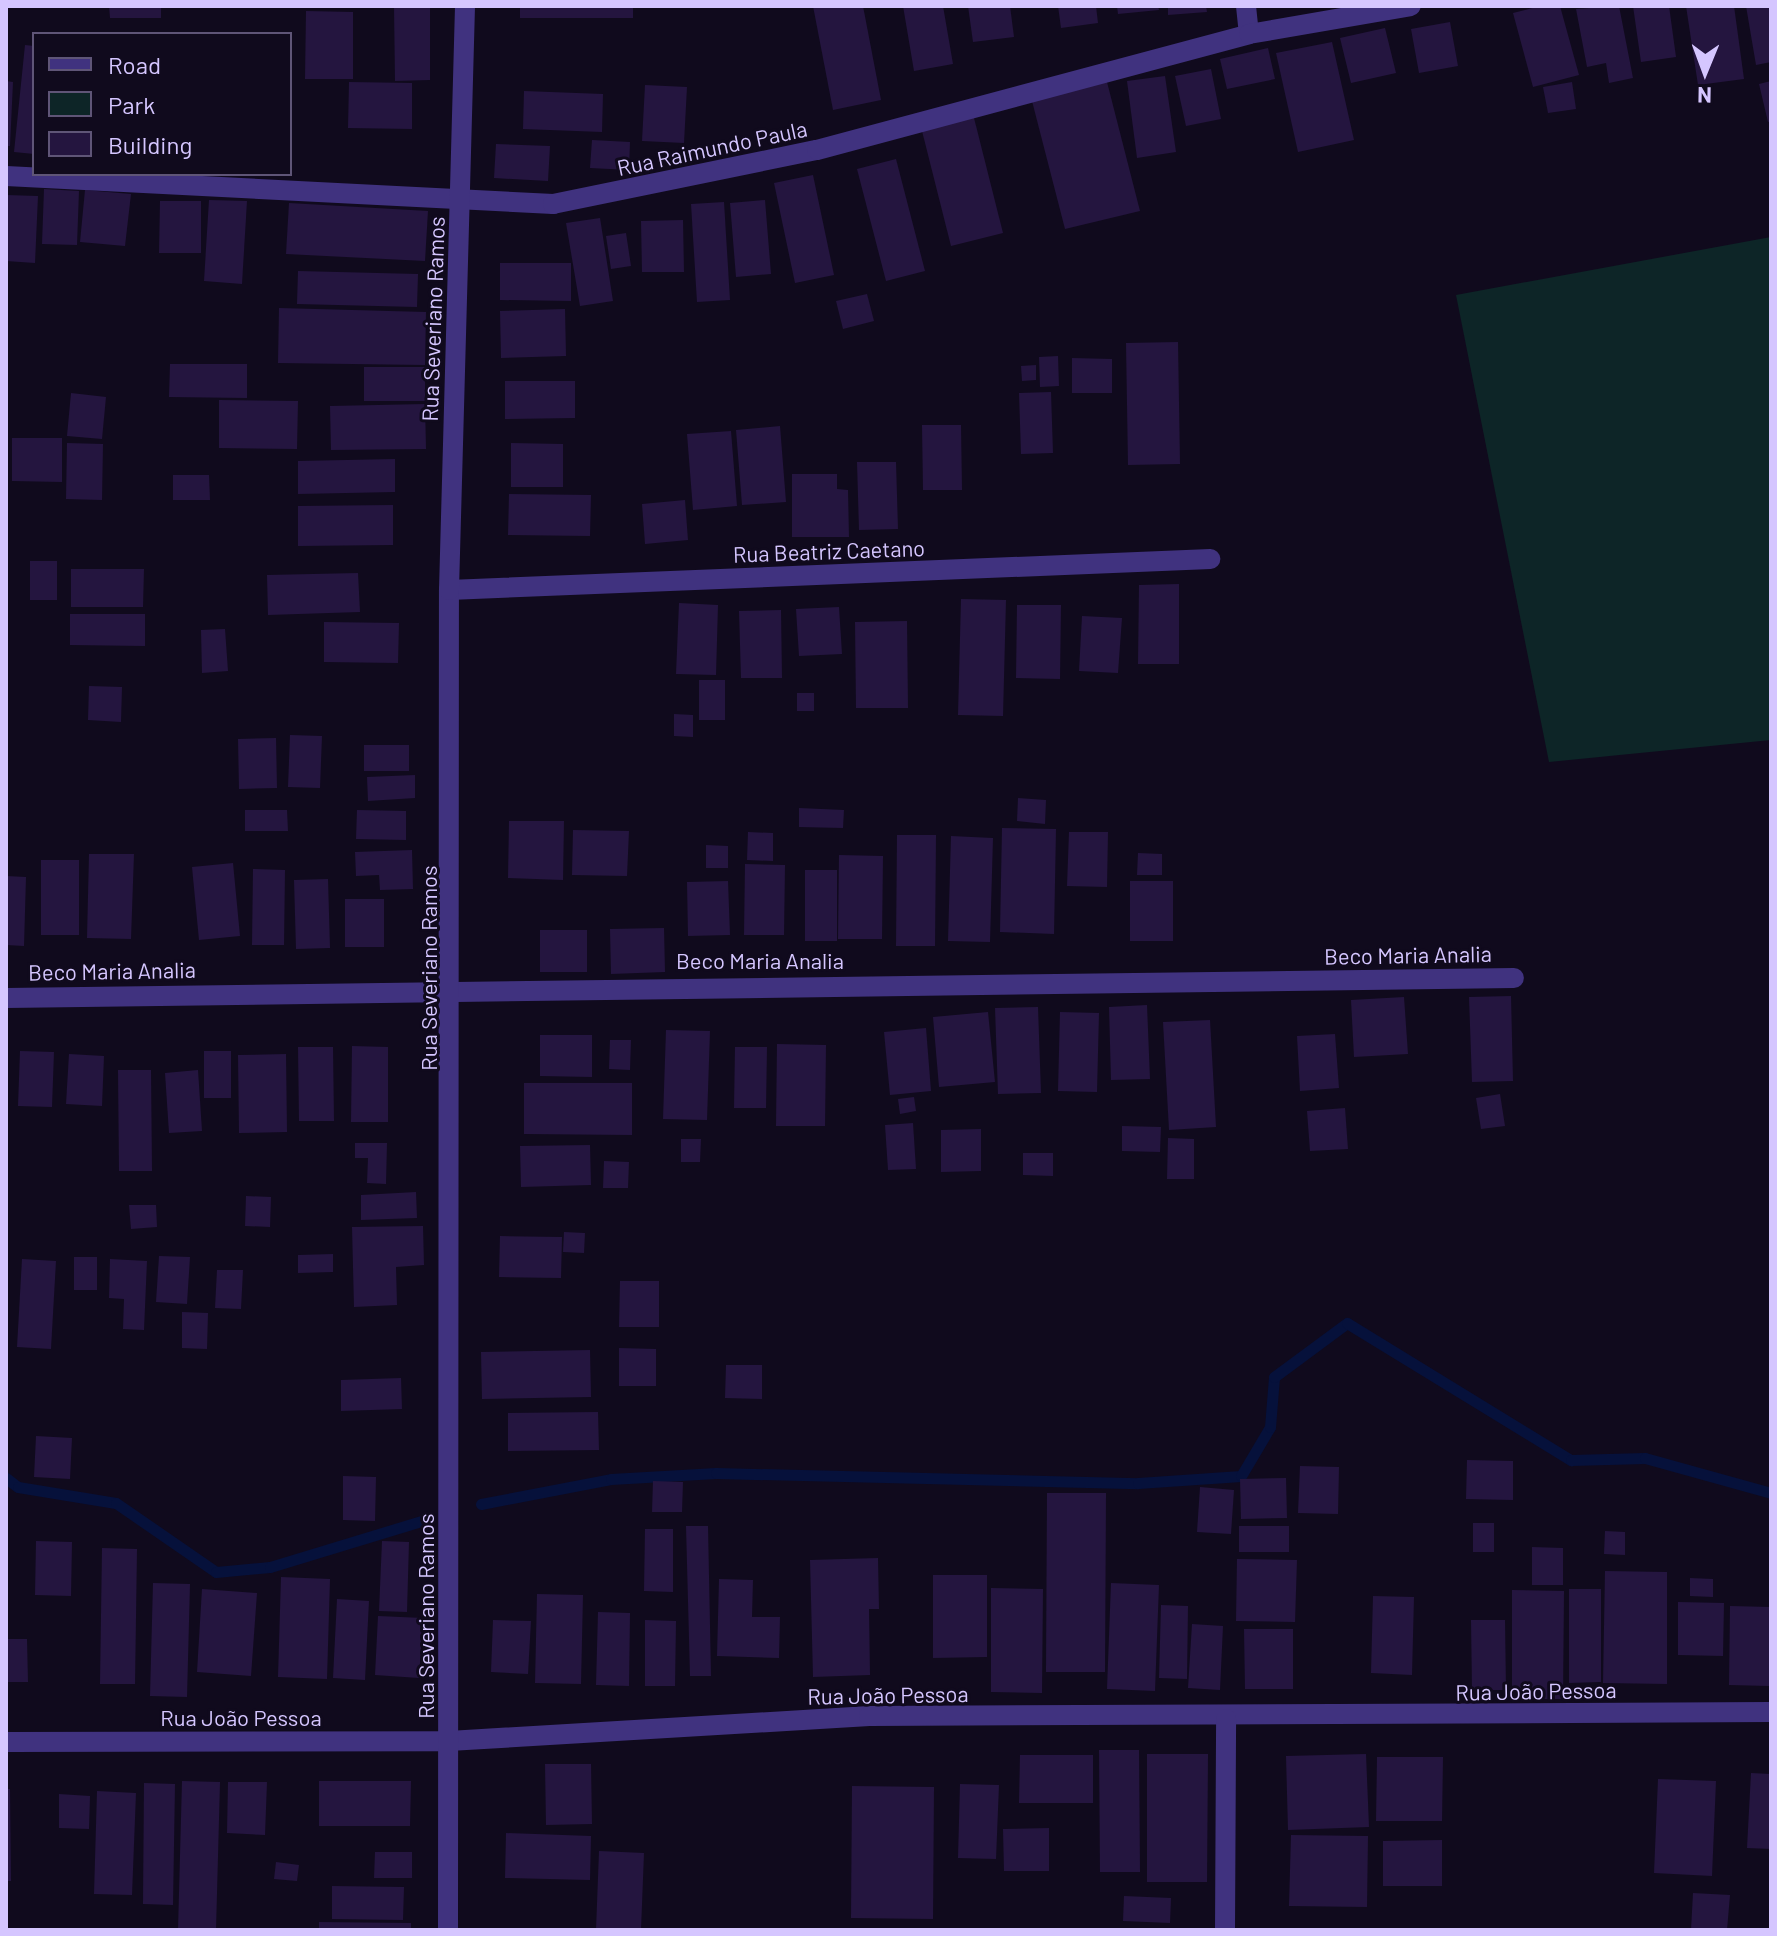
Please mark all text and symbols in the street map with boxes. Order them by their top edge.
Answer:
legend [32,32,292,176]
north arrow [1665,32,1745,112]
text: Road [108,50,161,79]
text: N [1697,83,1712,109]
text: Park [108,90,155,119]
street label: Rua Raimundo Paula [615,115,809,181]
text: Building [108,130,192,159]
street label: Rua Severiano Ramos [416,216,450,422]
street label: Rua Beatriz Caetano [732,534,926,568]
street label: Rua Severiano Ramos [416,865,442,1071]
street label: Beco Maria Analia [1324,940,1492,970]
street label: Beco Maria Analia [676,948,844,974]
street label: Beco Maria Analia [28,956,196,986]
street label: Rua Severiano Ramos [413,1513,439,1719]
street label: Rua João Pessoa [1455,1676,1617,1706]
street label: Rua João Pessoa [807,1680,969,1710]
street label: Rua João Pessoa [160,1705,322,1731]

